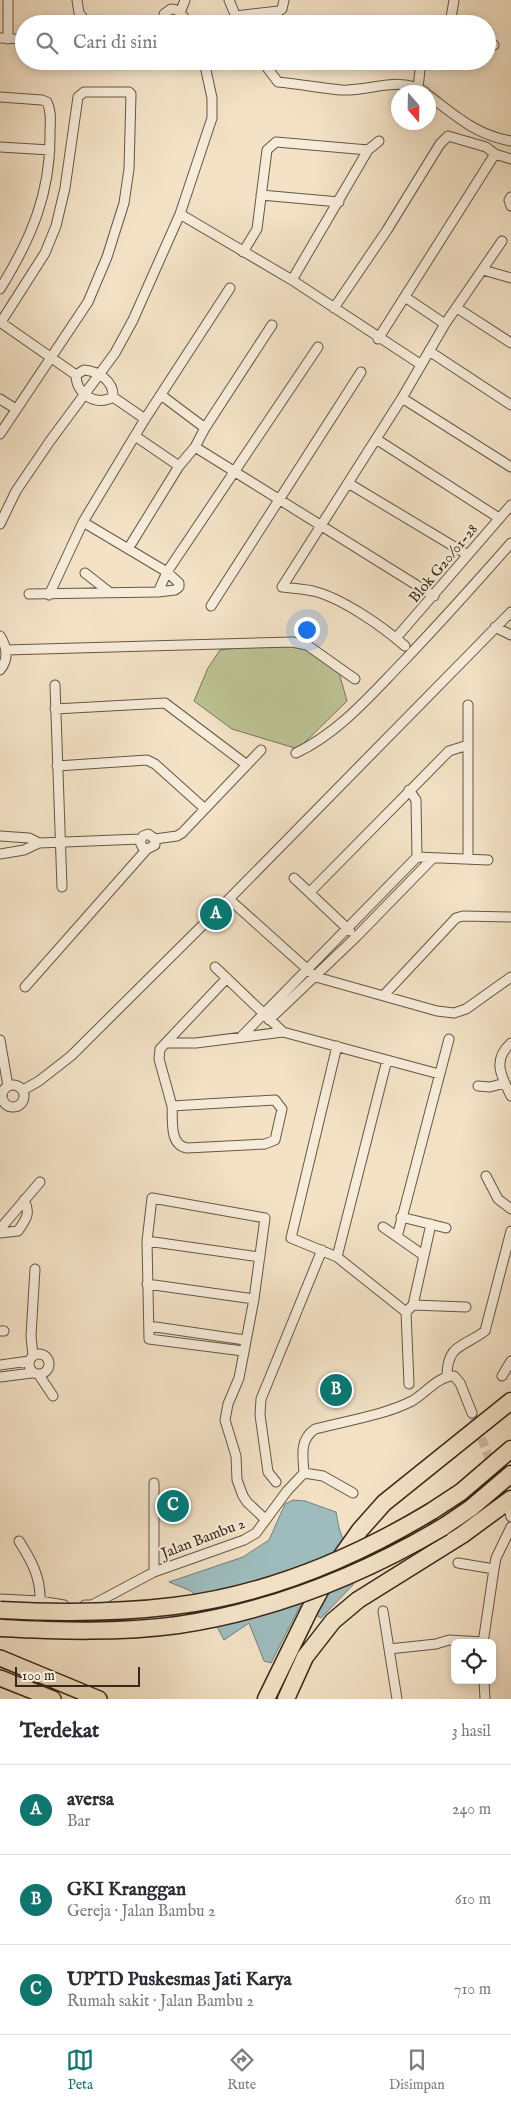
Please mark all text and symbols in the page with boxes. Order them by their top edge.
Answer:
search box [15,15,496,70]
icon: search [33,29,61,57]
text: Cari di sini [73,31,157,55]
north arrow [391,85,436,130]
street label: Blok G20/01-28 [405,520,482,607]
your location [294,617,320,643]
pin: A [200,895,232,933]
pin: B [320,1371,352,1409]
pin: C [157,1487,189,1525]
street label: Jalan Bambu 2 [157,1514,248,1564]
map controls [451,1639,496,1684]
button: locate [451,1639,496,1684]
scale bar [15,1664,140,1687]
text: 100 m [22,1667,55,1685]
text: Terdekat [20,1718,99,1745]
text: 3 hasil [452,1722,491,1742]
text: aversa [67,1788,114,1812]
text: A [31,1800,41,1820]
text: 240 m [452,1800,491,1820]
text: Bar [67,1812,90,1832]
text: GKI Kranggan [67,1878,186,1902]
text: B [31,1890,41,1910]
text: 610 m [455,1890,491,1910]
text: Gereja · Jalan Bambu 2 [67,1902,215,1922]
text: UPTD Puskesmas Jati Karya [67,1968,292,1992]
text: C [30,1980,42,2000]
text: 710 m [454,1980,491,2000]
text: Rumah sakit · Jalan Bambu 2 [67,1992,254,2012]
tab: Peta [66,2046,94,2094]
tab: Rute [227,2046,256,2094]
tab: Disimpan [389,2046,445,2094]

